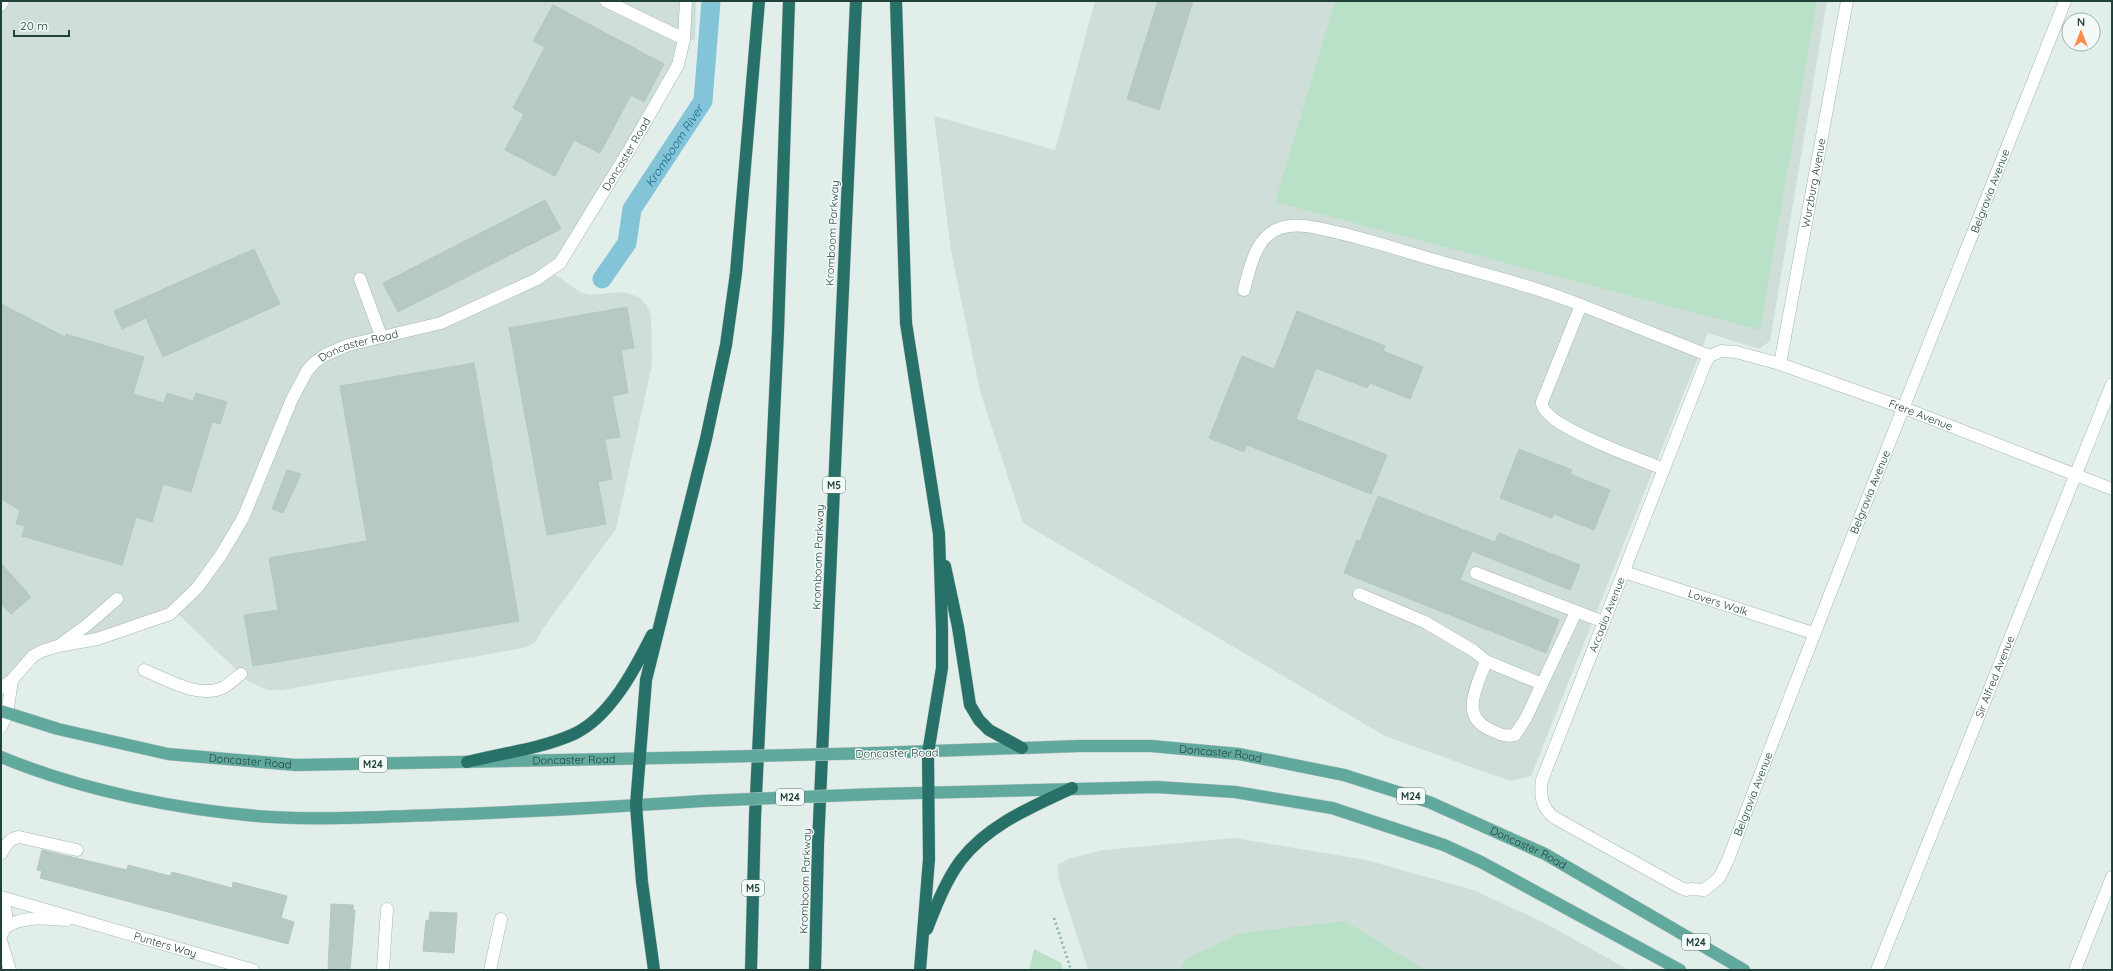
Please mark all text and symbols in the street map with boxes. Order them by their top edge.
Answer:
scale bar [14,12,69,38]
north arrow [2061,12,2101,52]
text: N [2077,15,2085,29]
text: 20 m [20,18,48,33]
water label: Kromboom River [641,101,707,189]
street label: Doncaster Road [599,115,653,193]
street label: Wurzburg Avenue [1798,137,1829,229]
street label: Belgravia Avenue [1968,147,2012,235]
street label: Kromboom Parkway [822,180,842,286]
street label: Doncaster Road [315,326,399,365]
street label: Frere Avenue [1887,396,1955,433]
street label: Belgravia Avenue [1847,448,1893,536]
road number: M5 [823,477,845,493]
street label: Kromboom Parkway [809,504,827,610]
street label: Arcadia Avenue [1586,575,1628,654]
street label: Lovers Walk [1686,586,1750,619]
street label: Sir Alfred Avenue [1972,634,2017,720]
street label: Doncaster Road [1179,742,1263,765]
street label: Doncaster Road [855,745,939,761]
street label: Belgravia Avenue [1731,750,1775,838]
street label: Doncaster Road [208,751,292,772]
street label: Doncaster Road [532,752,616,767]
road number: M24 [359,756,387,772]
road number: M24 [1397,788,1425,804]
road number: M24 [776,789,804,805]
street label: Doncaster Road [1488,823,1569,872]
street label: Kromboom Parkway [796,828,814,934]
road number: M5 [742,880,764,896]
street label: Punters Way [132,929,198,960]
road number: M24 [1682,934,1710,950]

